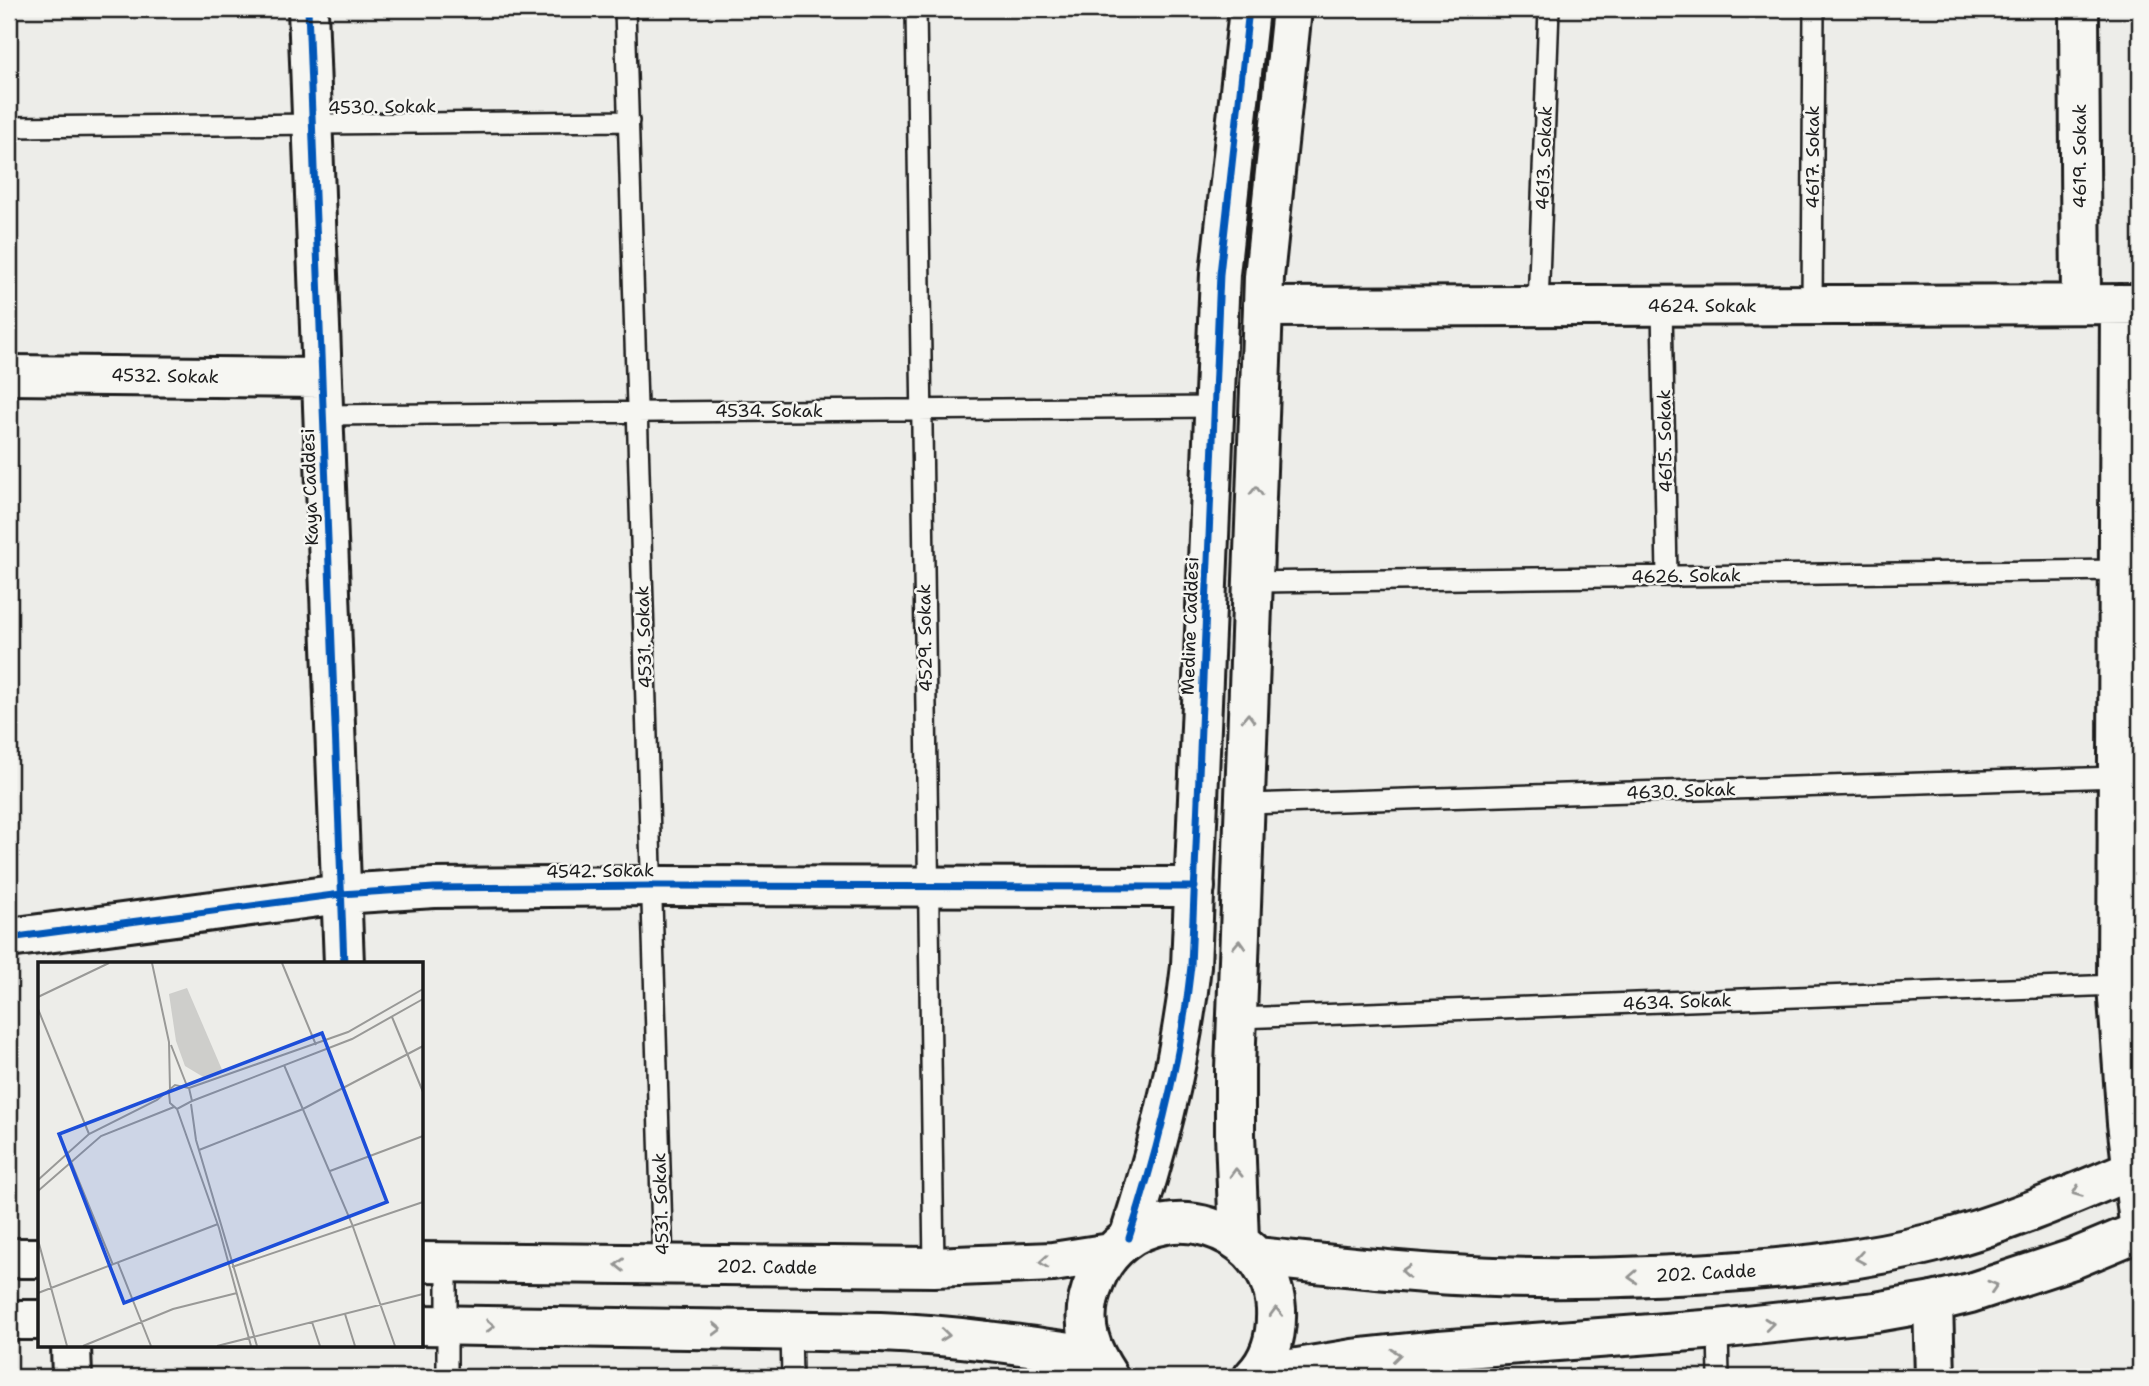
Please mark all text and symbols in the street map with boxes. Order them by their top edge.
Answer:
street label: 4530. Sokak [328,94,436,120]
street label: 4619. Sokak [2068,104,2092,208]
street label: 4613. Sokak [1530,105,1558,211]
street label: 4617. Sokak [1801,105,1825,209]
street label: 4624. Sokak [1647,294,1757,318]
street label: 4532. Sokak [111,363,219,389]
street label: 4615. Sokak [1652,389,1678,493]
street label: 4534. Sokak [715,399,823,423]
street label: Kaya Caddesi [296,428,324,546]
one-way arrow [1249,485,1264,496]
street label: Medine Caddesi [1176,556,1204,696]
street label: 4626. Sokak [1631,563,1741,589]
street label: 4529. Sokak [912,584,938,692]
street label: 4531. Sokak [630,585,658,689]
one-way arrow [1240,712,1255,723]
street label: 4630. Sokak [1626,777,1736,805]
street label: 4542. Sokak [546,858,654,884]
one-way arrow [1231,940,1246,951]
inset map [38,962,424,1348]
street label: 4634. Sokak [1622,988,1732,1016]
street label: 4531. Sokak [647,1152,675,1256]
one-way arrow [1229,1167,1244,1178]
one-way arrow [2072,1184,2084,1198]
one-way arrow [1854,1249,1866,1264]
street label: 202. Cadde [716,1254,818,1280]
one-way arrow [1038,1254,1049,1269]
one-way arrow [614,1257,625,1273]
street label: 202. Cadde [1655,1258,1757,1288]
one-way arrow [1400,1264,1411,1279]
one-way arrow [1628,1269,1639,1284]
one-way arrow [1986,1280,1998,1295]
one-way arrow [1268,1306,1283,1317]
one-way arrow [1764,1317,1775,1332]
one-way arrow [485,1318,496,1334]
one-way arrow [712,1321,723,1336]
one-way arrow [940,1327,951,1342]
one-way arrow [1390,1347,1401,1362]

